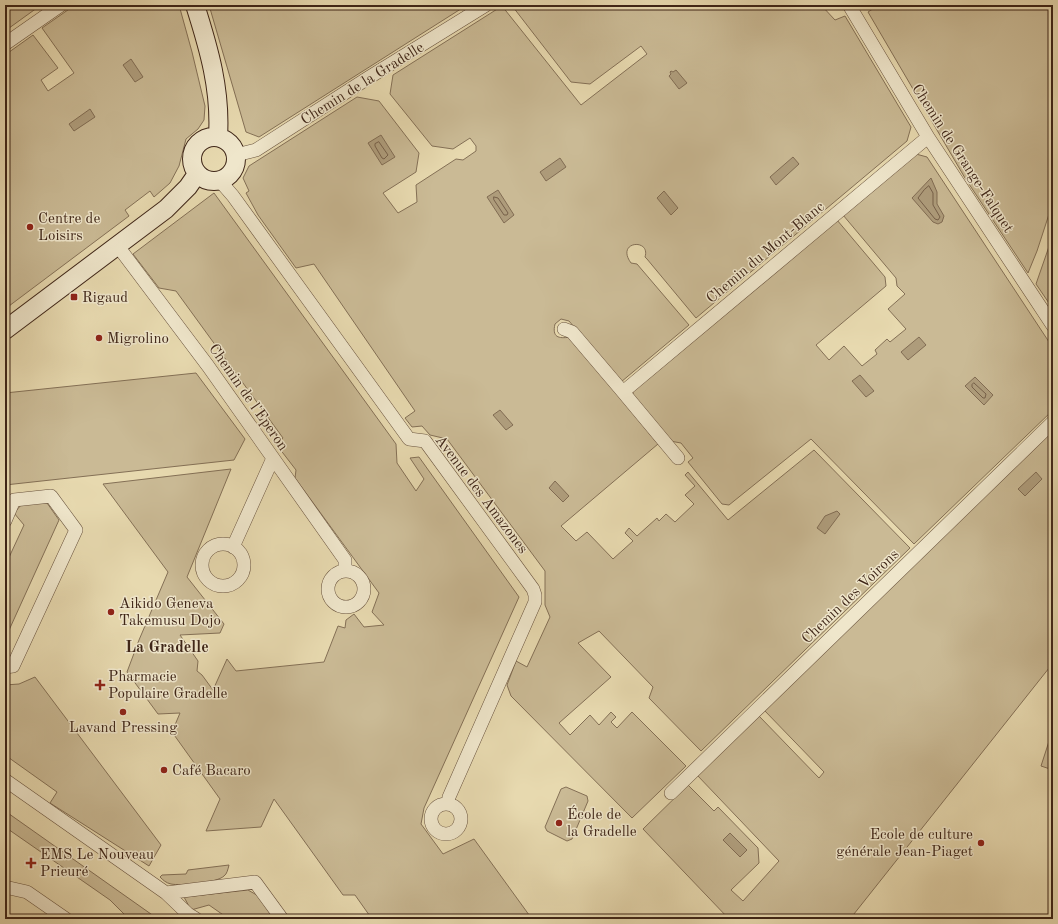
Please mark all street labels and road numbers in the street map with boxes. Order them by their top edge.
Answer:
street label: Chemin de la Gradelle [299,40,427,128]
street label: Chemin de Grange-Falquet [908,82,1015,236]
street label: Chemin du Mont-Blanc [704,199,828,307]
street label: Chemin de l'Eperon [205,342,290,454]
street label: Avenue des Amazones [432,433,530,557]
street label: Chemin des Voirons [800,547,903,647]

